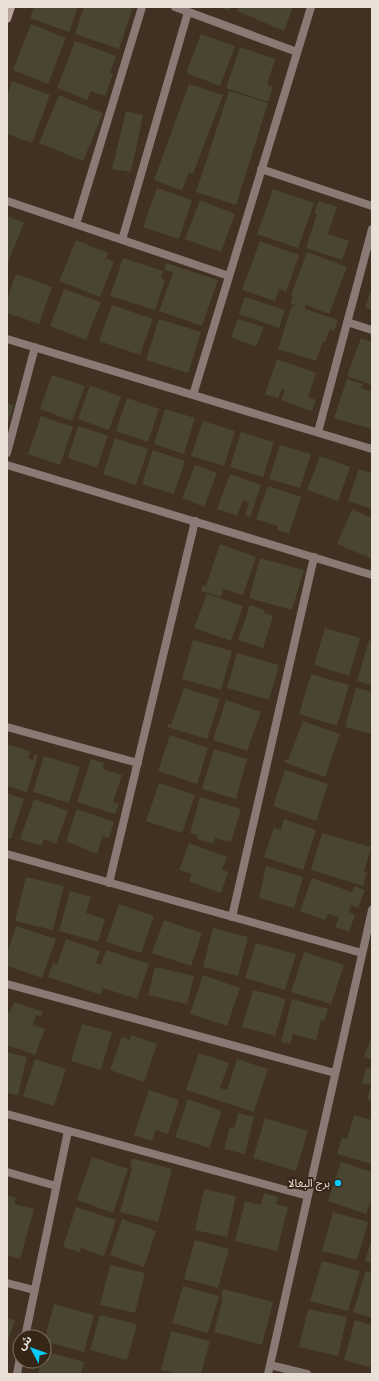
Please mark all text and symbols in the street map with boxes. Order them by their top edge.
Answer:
place label: برج البغالا [288,1176,330,1191]
marker: برج البغالا [333,1178,343,1188]
north arrow [12,1329,52,1369]
text: ش [14,1332,35,1353]

